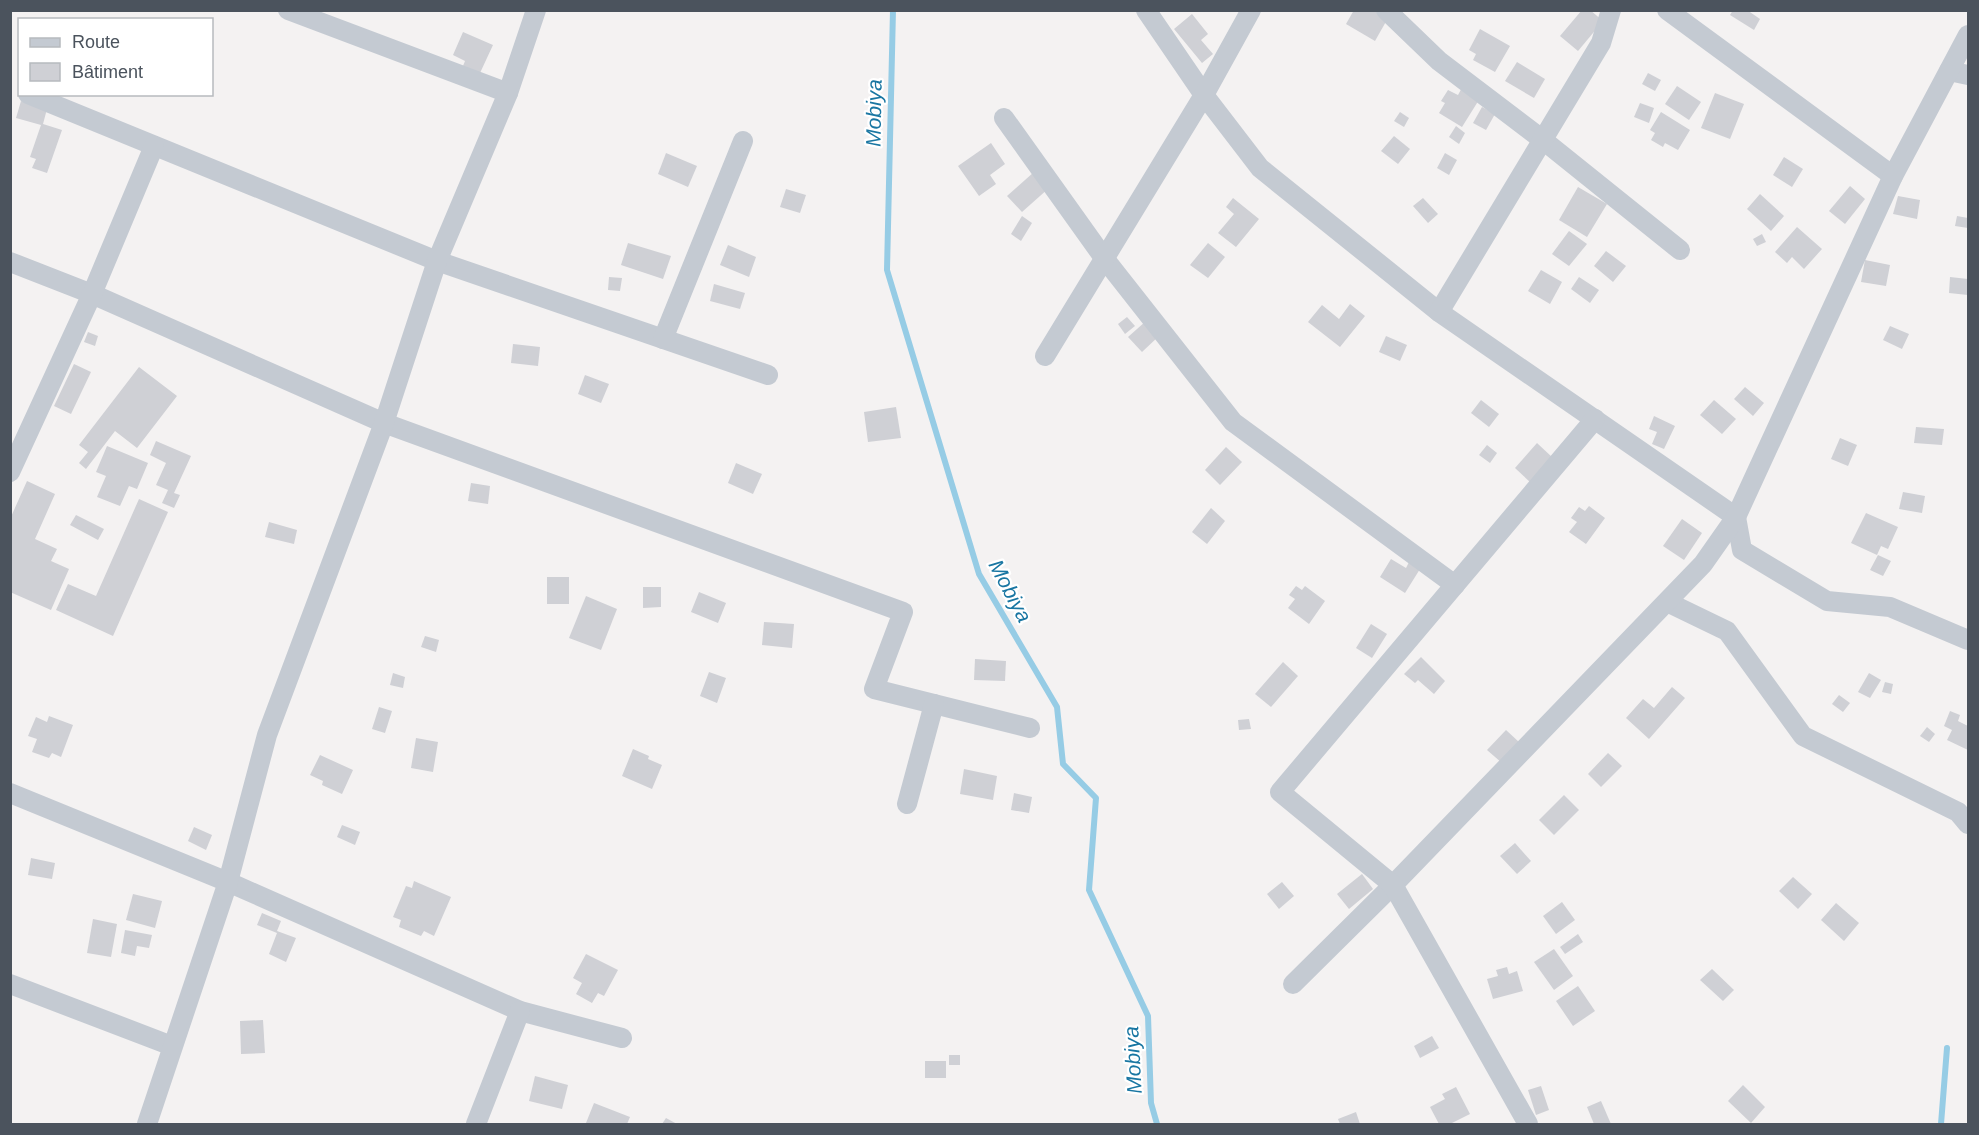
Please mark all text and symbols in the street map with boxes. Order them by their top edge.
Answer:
legend [18,18,213,96]
text: Route [72,32,120,52]
text: Bâtiment [72,62,143,82]
water label: Mobiya [861,79,886,147]
water label: Mobiya [984,555,1036,626]
water label: Mobiya [1119,1026,1146,1094]

